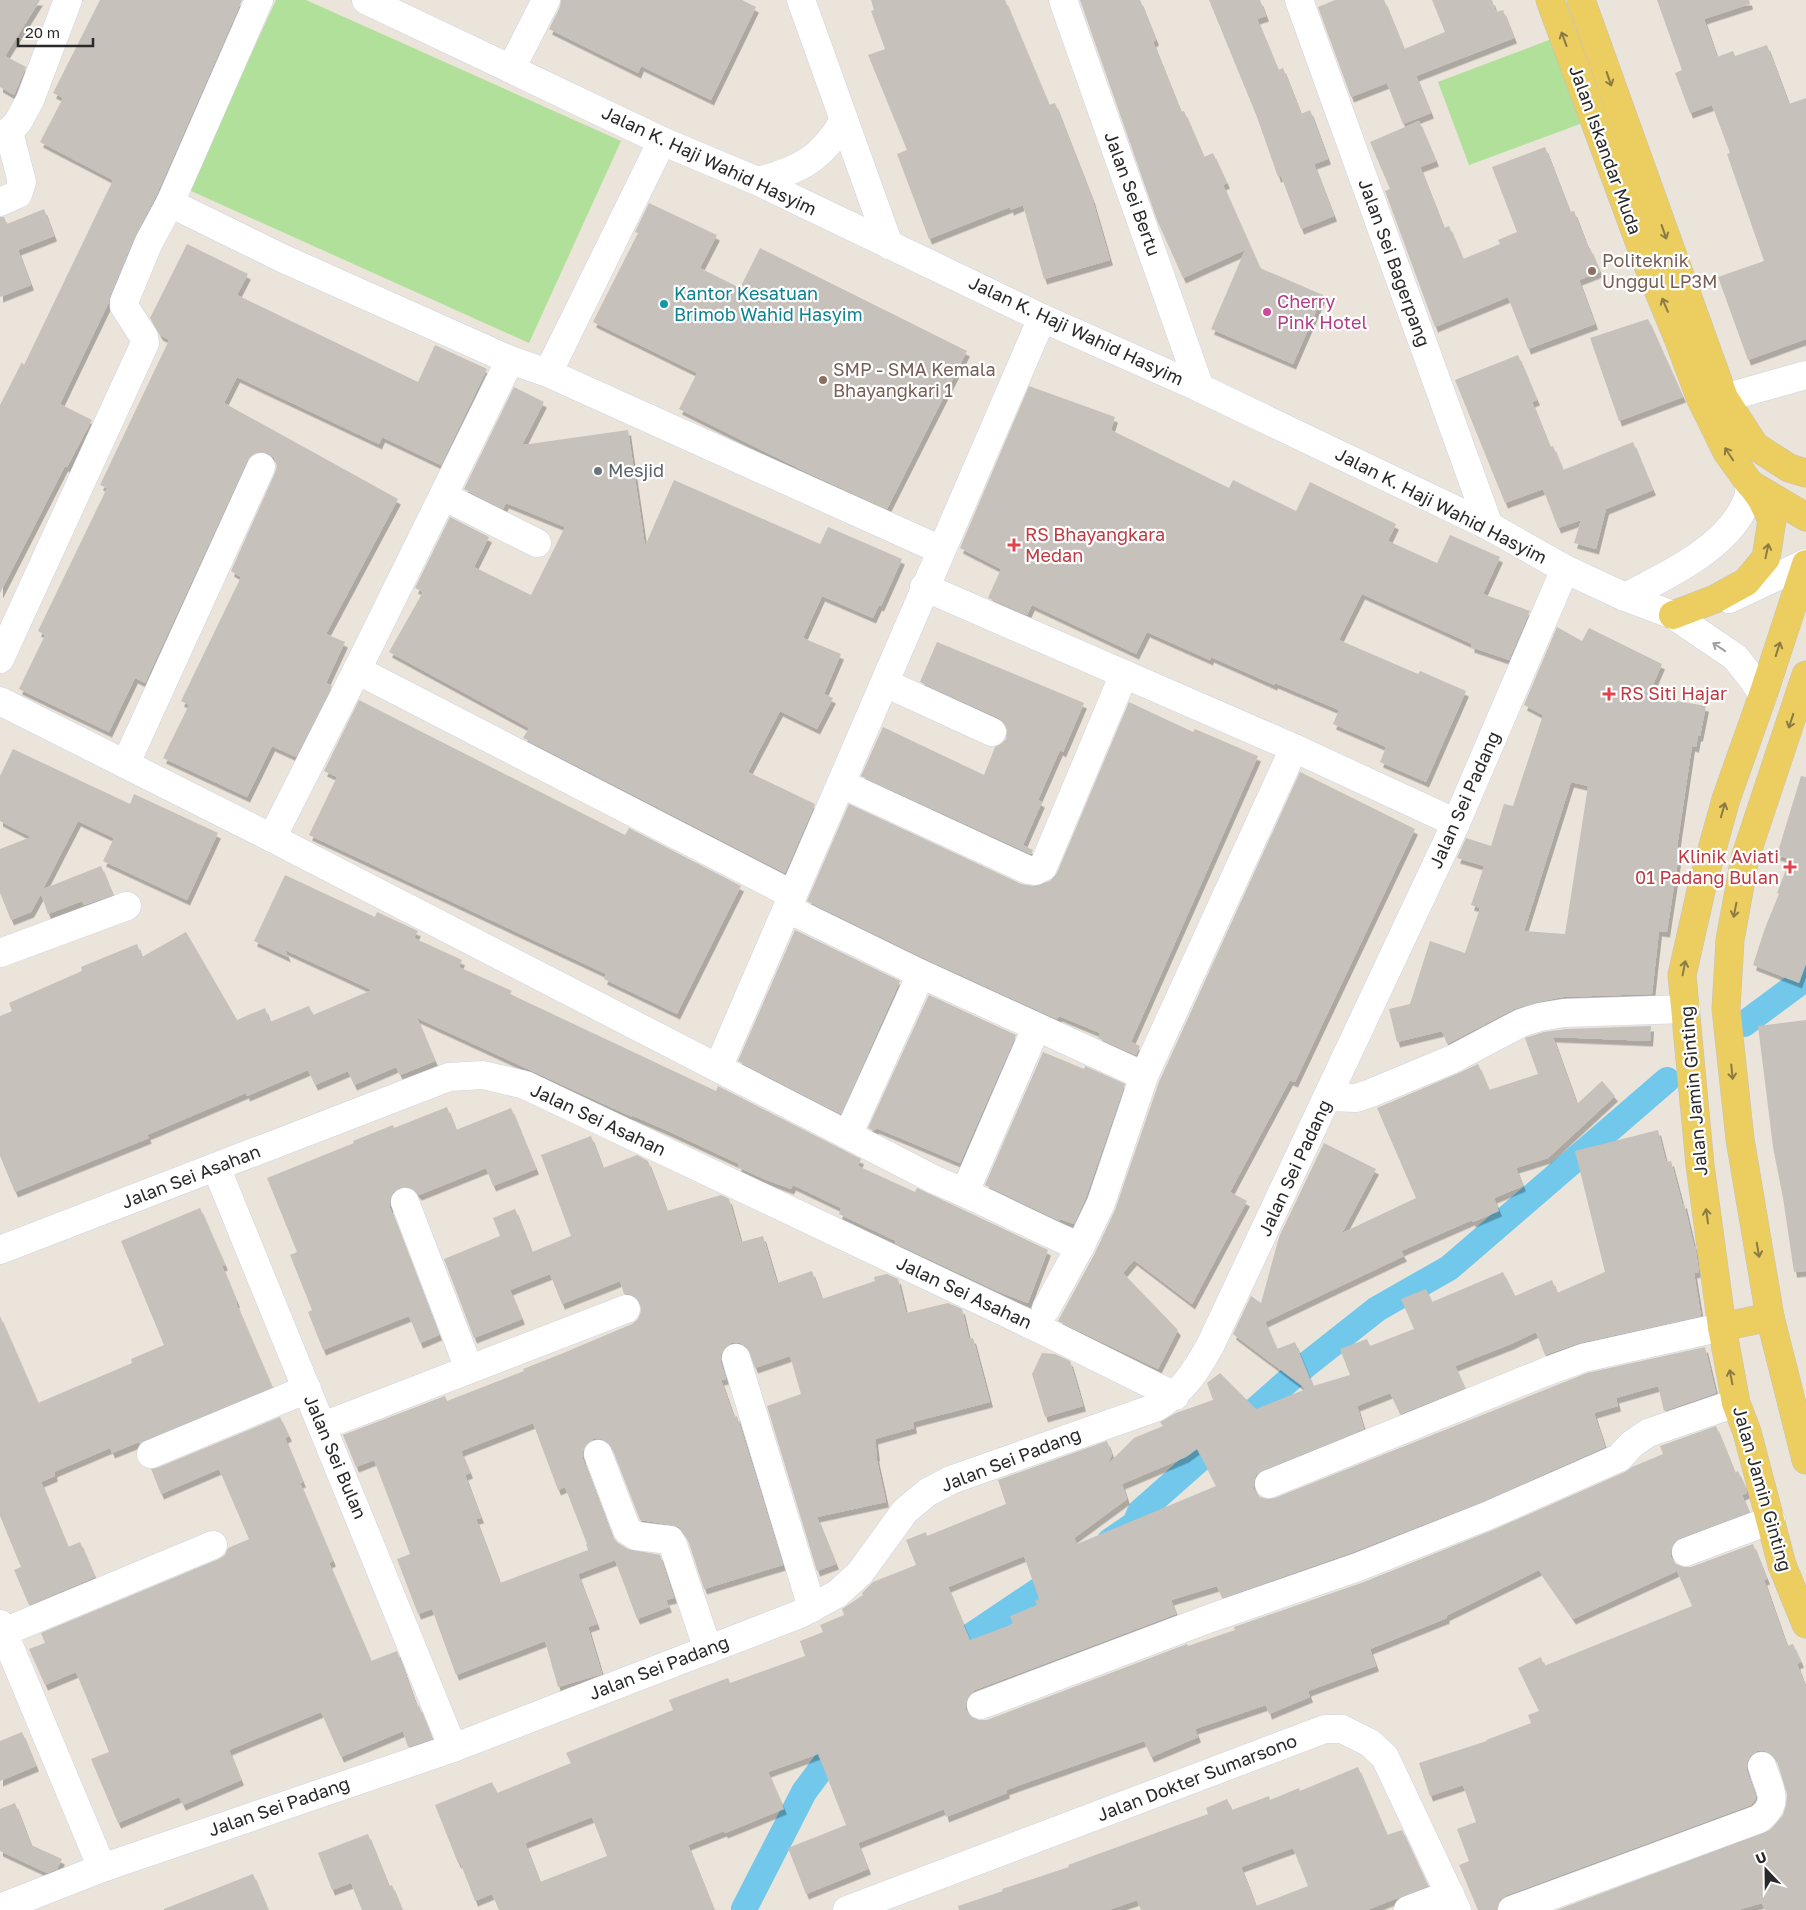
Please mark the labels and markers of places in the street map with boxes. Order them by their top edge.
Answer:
place label: Politeknik Unggul LP3M [1602,249,1718,292]
marker: Politeknik Unggul LP3M [1586,265,1598,277]
place label: Kantor Kesatuan Brimob Wahid Hasyim [674,282,863,325]
place label: Cherry Pink Hotel [1277,290,1367,333]
marker: Kantor Kesatuan Brimob Wahid Hasyim [658,298,670,310]
marker: Cherry Pink Hotel [1261,306,1273,318]
place label: SMP - SMA Kemala Bhayangkari 1 [833,358,996,401]
marker: SMP - SMA Kemala Bhayangkari 1 [817,374,829,386]
place label: Mesjid [608,459,664,481]
marker: Mesjid [592,465,604,477]
place label: RS Bhayangkara Medan [1025,523,1165,566]
marker: RS Bhayangkara Medan [1007,538,1021,552]
place label: RS Siti Hajar [1620,682,1727,704]
marker: RS Siti Hajar [1602,687,1616,701]
place label: Klinik Aviati 01 Padang Bulan [1635,845,1779,888]
marker: Klinik Aviati 01 Padang Bulan [1783,860,1797,874]

